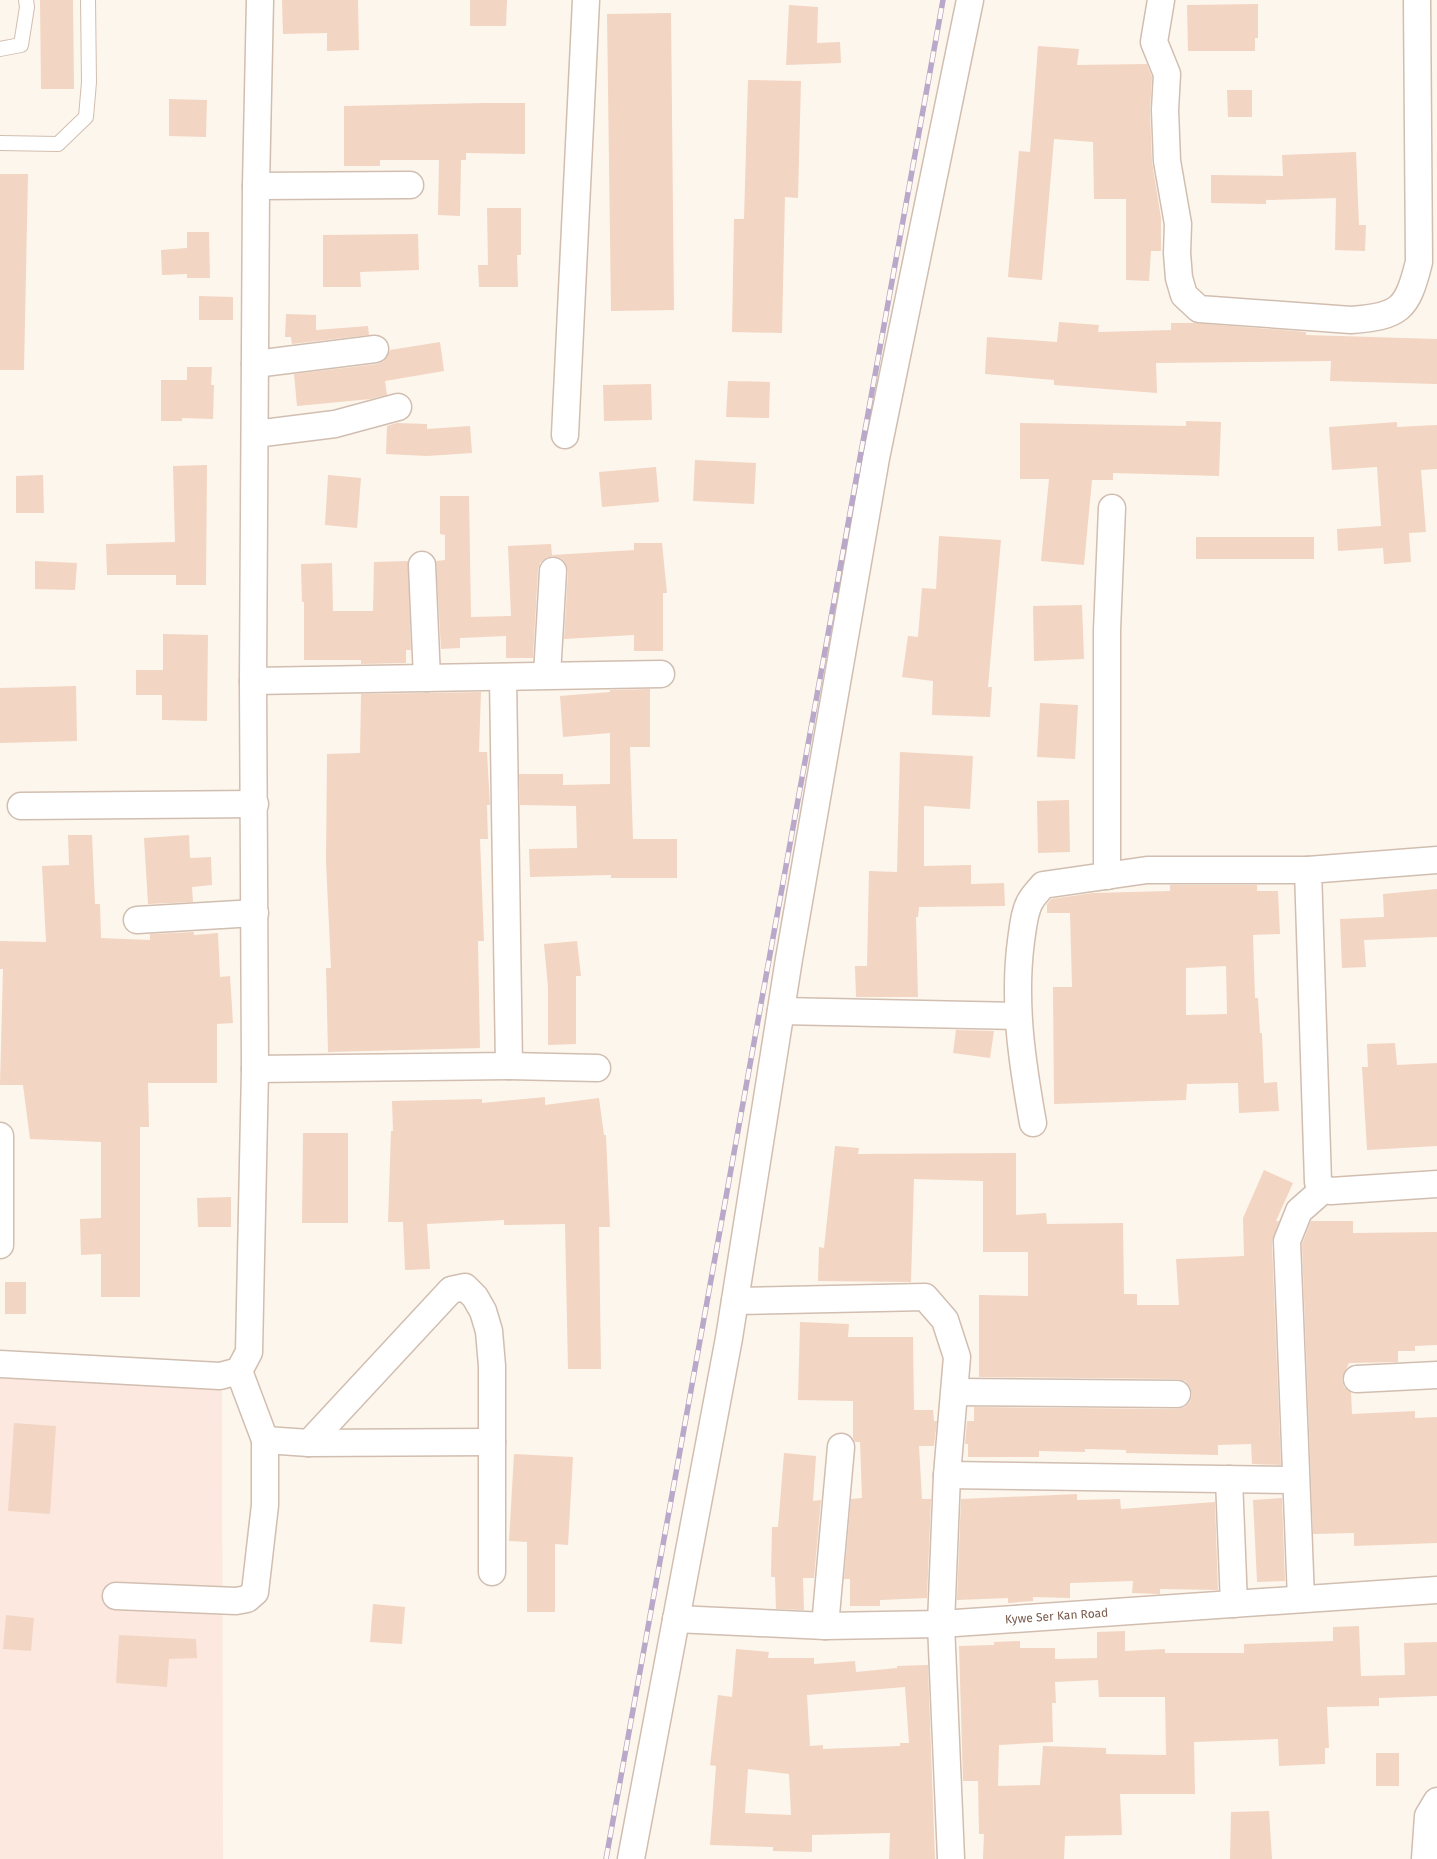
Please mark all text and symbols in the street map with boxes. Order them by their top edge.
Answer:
street label: Kywe Ser Kan Road [1004,1606,1109,1627]

